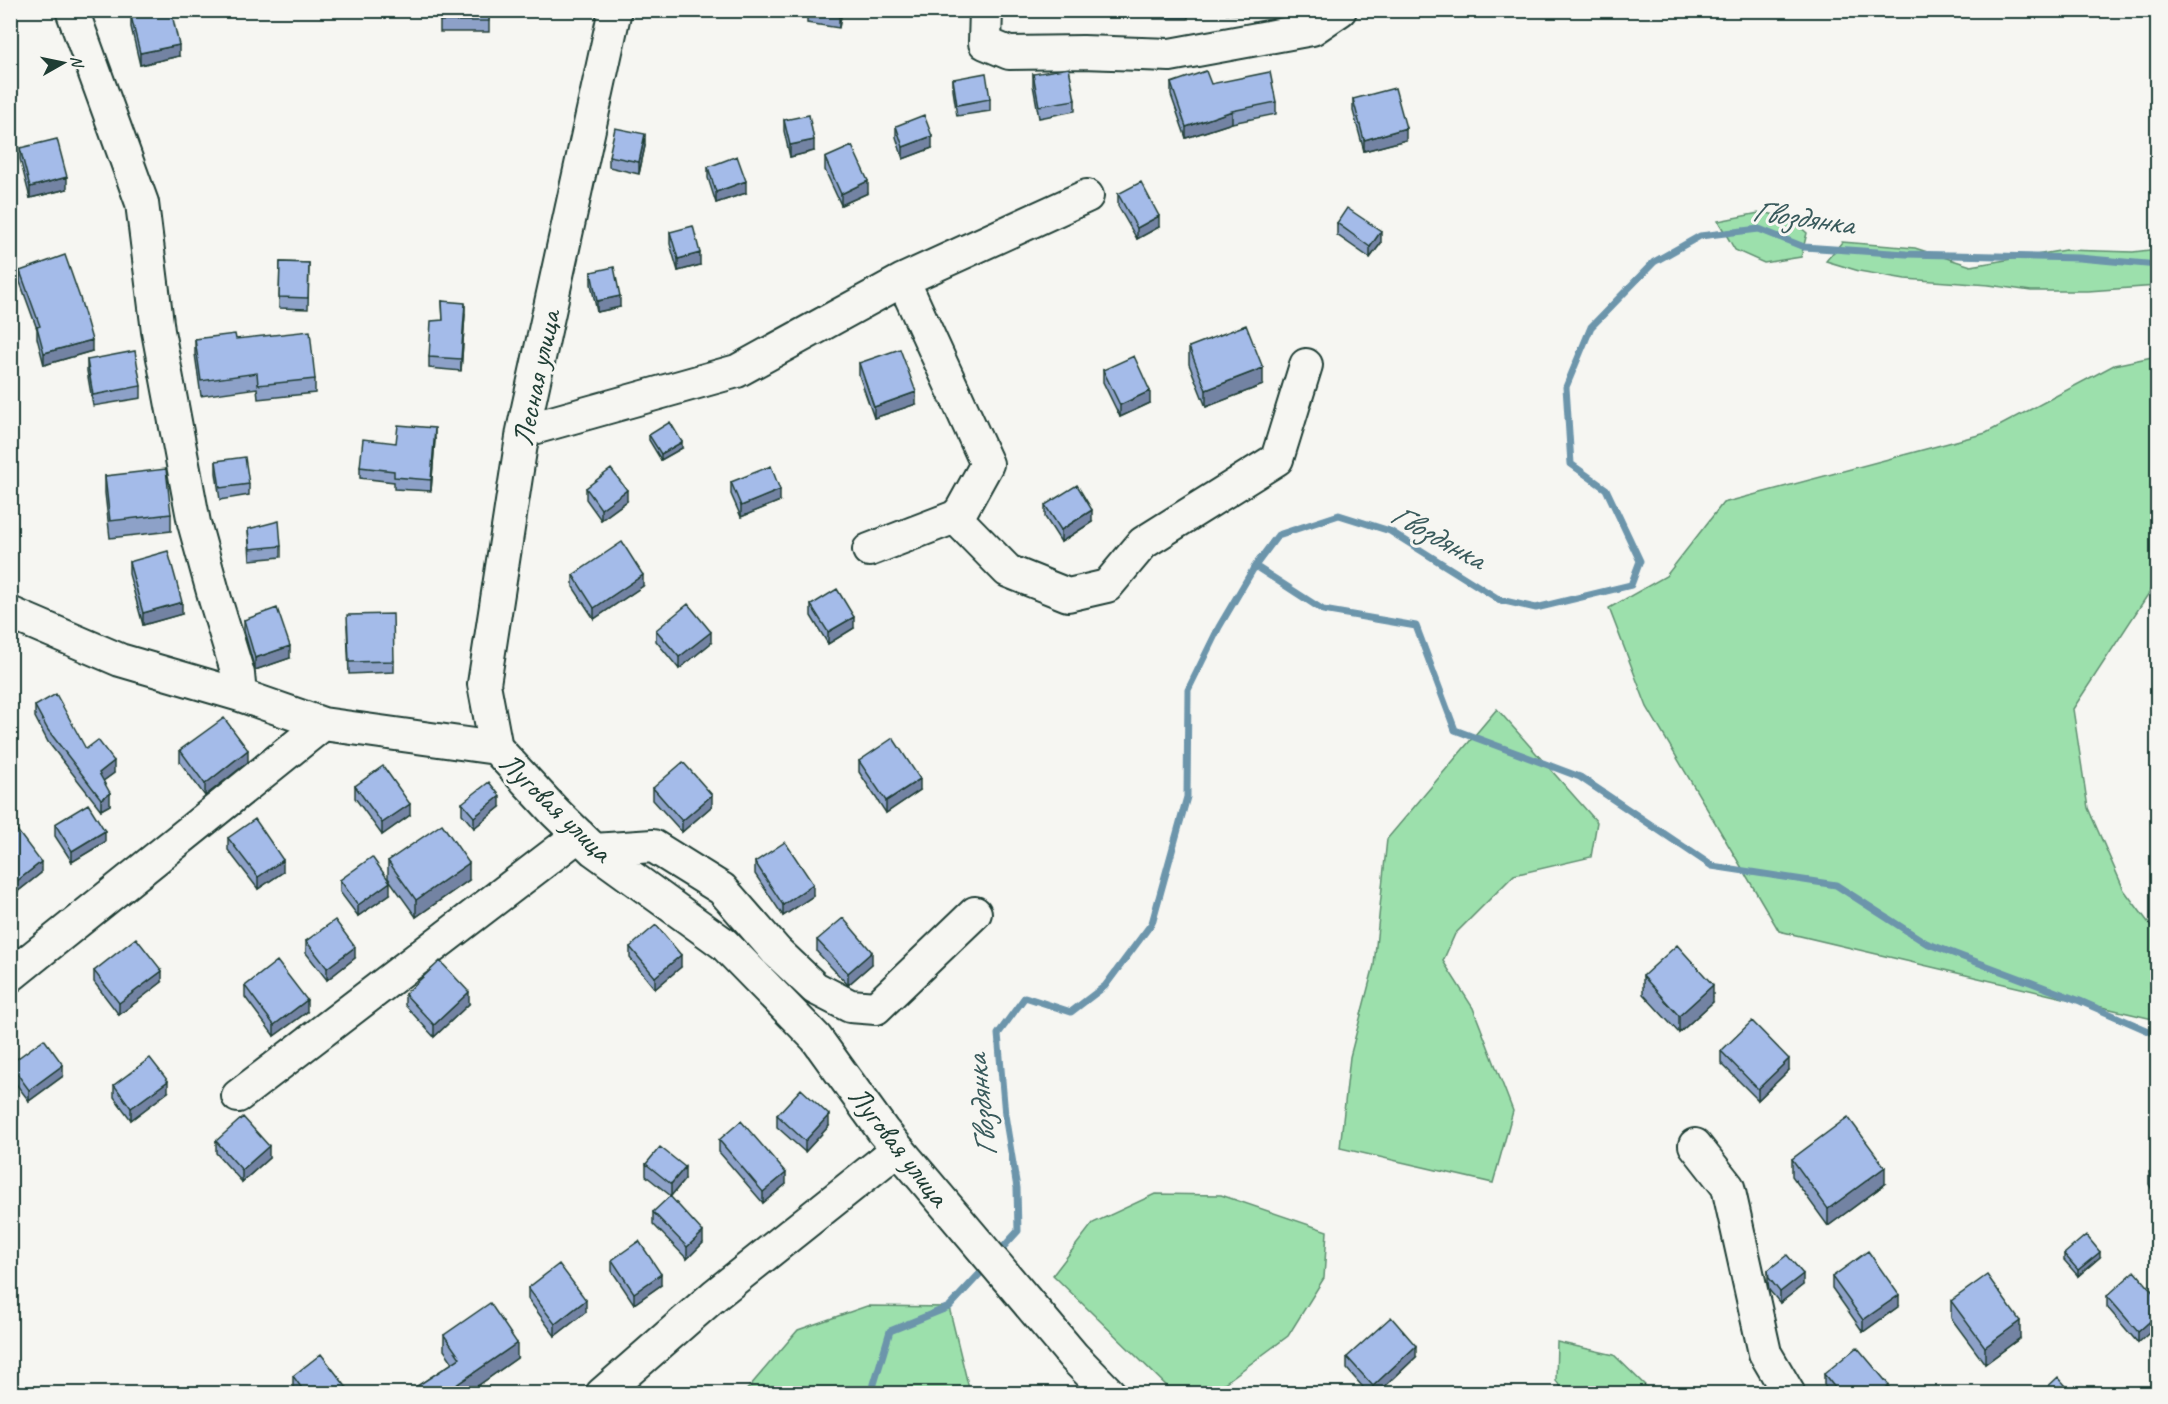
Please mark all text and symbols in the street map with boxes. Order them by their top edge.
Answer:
north arrow [33,33,93,93]
text: N [66,54,88,70]
water label: Гвоздянка [1750,190,1860,245]
street label: Лесная улица [503,304,569,449]
water label: Гвоздянка [1384,493,1496,580]
street label: Луговая улица [492,744,622,871]
water label: Гвоздянка [955,1049,1007,1159]
street label: Луговая улица [840,1078,959,1215]

